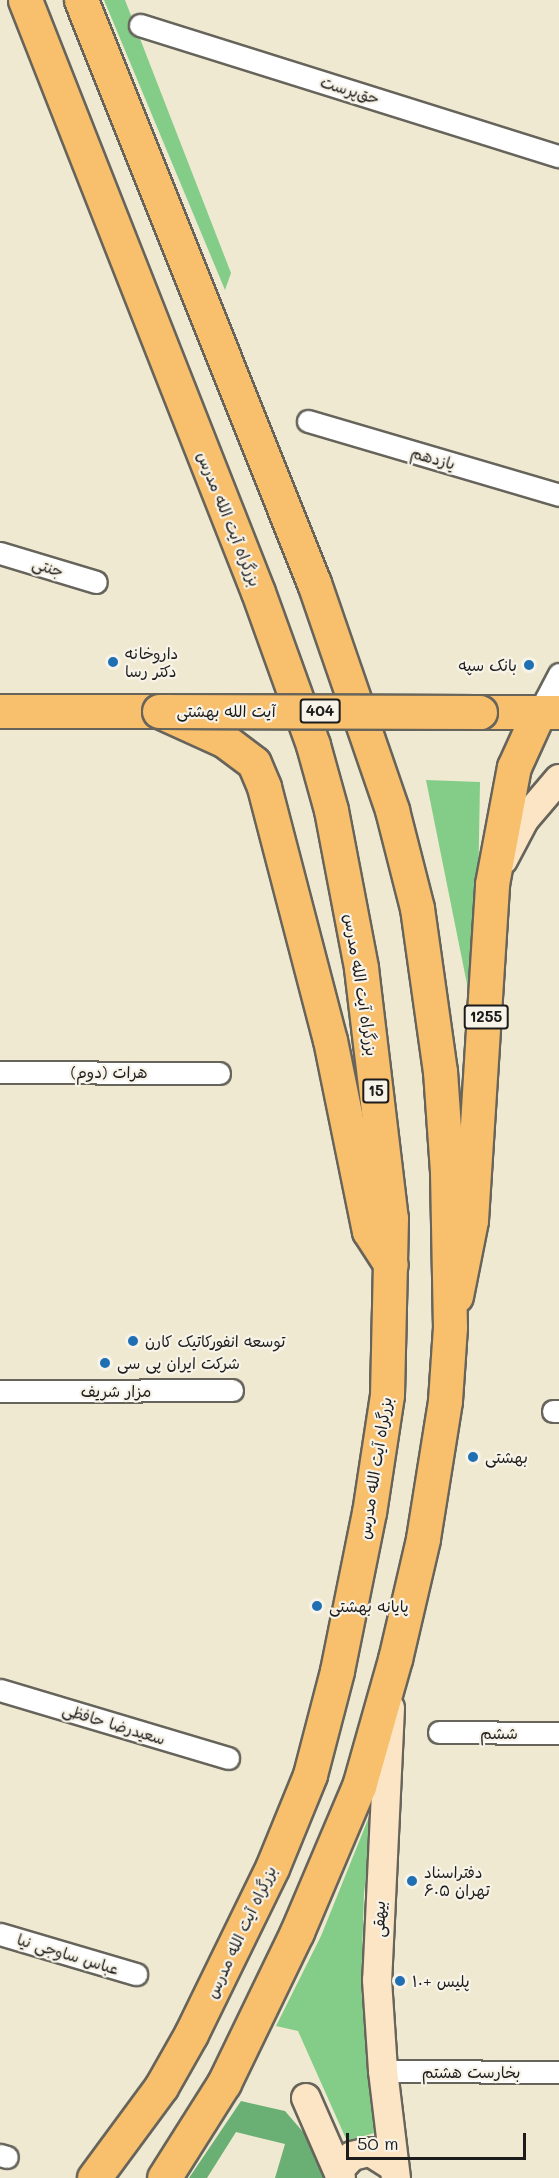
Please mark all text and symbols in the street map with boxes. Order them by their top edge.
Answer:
street label: حق‌پرست [318,72,382,108]
street label: یازدهم [409,443,457,473]
street label: بزرگراه آیت الله مدرس [193,449,265,589]
street label: جنتی [30,553,66,581]
place label: داروخانه دکتر رسا [125,643,178,681]
marker: داروخانه دکتر رسا [106,655,120,669]
place label: بانک سپه [458,655,517,675]
marker: بانک سپه [522,658,536,672]
road number: 404 [299,699,341,723]
street label: آیت الله بهشتی [176,701,276,721]
street label: بزرگراه آیت الله مدرس [340,912,382,1058]
road number: 1255 [464,1005,508,1029]
street label: هرات (دوم) [71,1062,147,1082]
road number: 15 [361,1079,391,1103]
place label: توسعه انفورکاتیک کارن [145,1331,285,1351]
marker: توسعه انفورکاتیک کارن [126,1334,140,1348]
place label: شرکت ایران پی سی [117,1353,240,1373]
marker: شرکت ایران پی سی [98,1356,112,1370]
street label: مزار شریف [81,1381,151,1401]
street label: بزرگراه آیت الله مدرس [354,1395,396,1541]
place label: بهشتی [485,1447,528,1467]
marker: بهشتی [466,1450,480,1464]
place label: پایانه بهشتی [329,1596,409,1616]
marker: پایانه بهشتی [310,1599,324,1613]
street label: سعیدرضا حافظی [60,1699,168,1749]
street label: ششم [480,1723,518,1743]
place label: دفتراسناد ۶۰۵ تهران [424,1862,490,1900]
street label: بزرگراه آیت الله مدرس [202,1863,280,2001]
marker: دفتراسناد ۶۰۵ تهران [405,1874,419,1888]
street label: بیهقی [369,1900,389,1938]
street label: عباس ساوجی نیا [15,1929,121,1979]
place label: پلیس +۱٠ [412,1971,470,1991]
marker: پلیس +۱٠ [393,1974,407,1988]
street label: بخارست هشتم [422,2062,520,2082]
scale bar [349,2121,529,2159]
text: 50 m [357,2131,399,2155]

